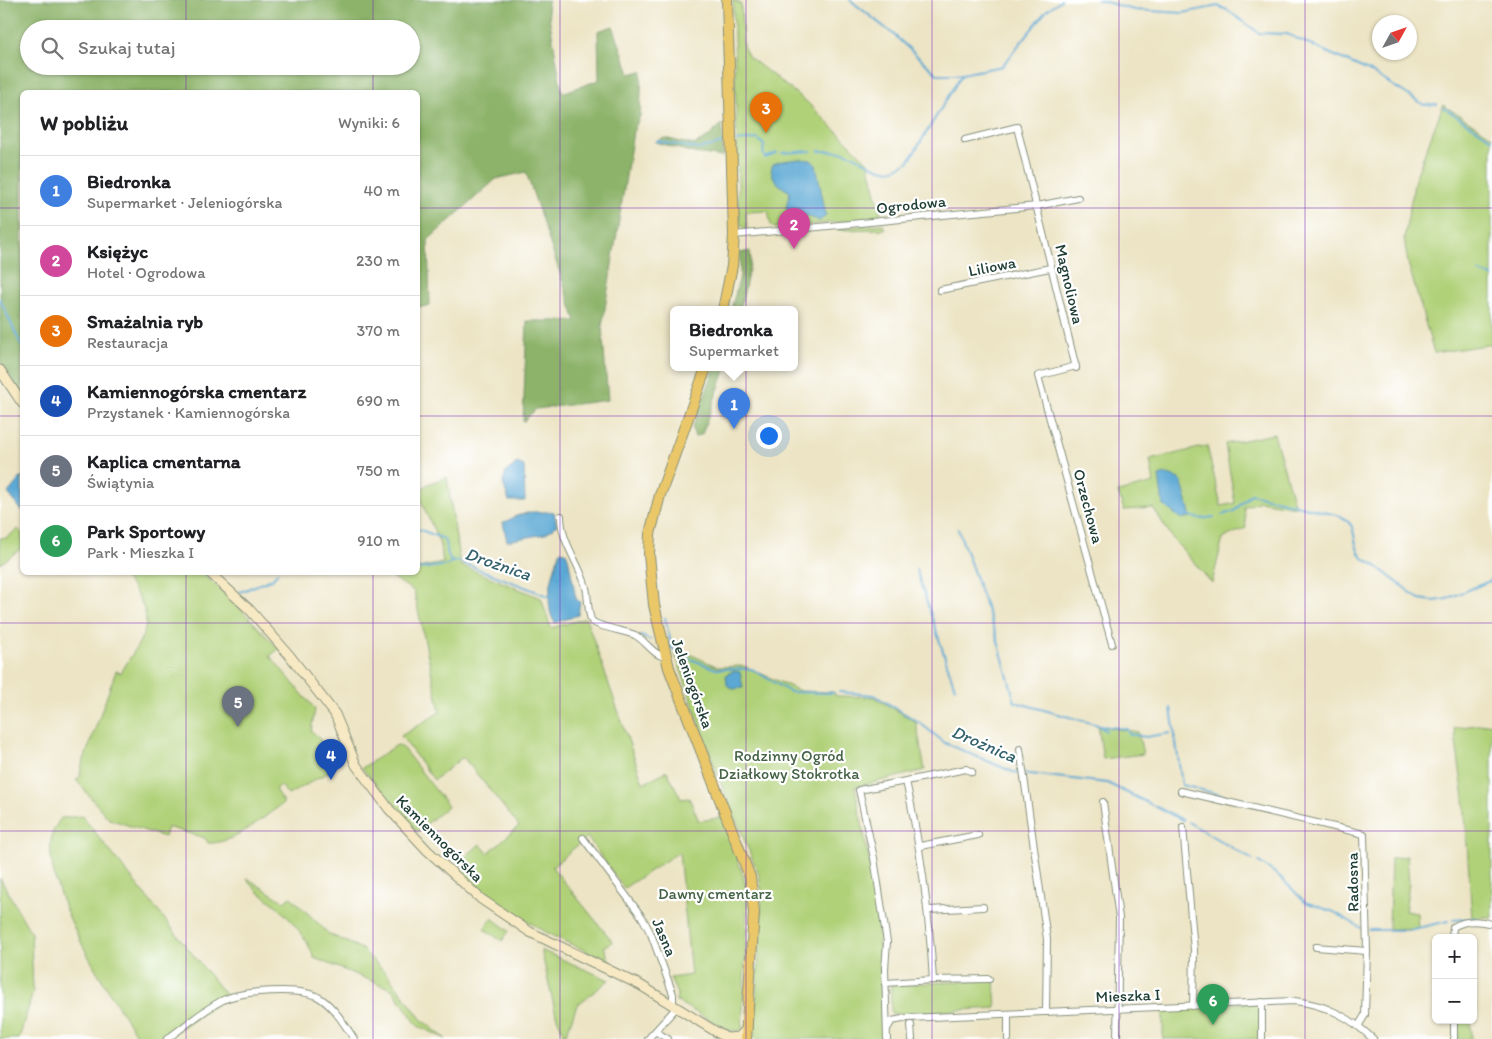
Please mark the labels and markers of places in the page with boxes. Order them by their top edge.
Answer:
pin: 3 [750,92,782,133]
pin: 2 [778,208,810,249]
pin: 1 [718,388,750,429]
pin: 5 [222,686,254,727]
pin: 4 [315,739,347,780]
pin: 6 [1197,984,1229,1025]

